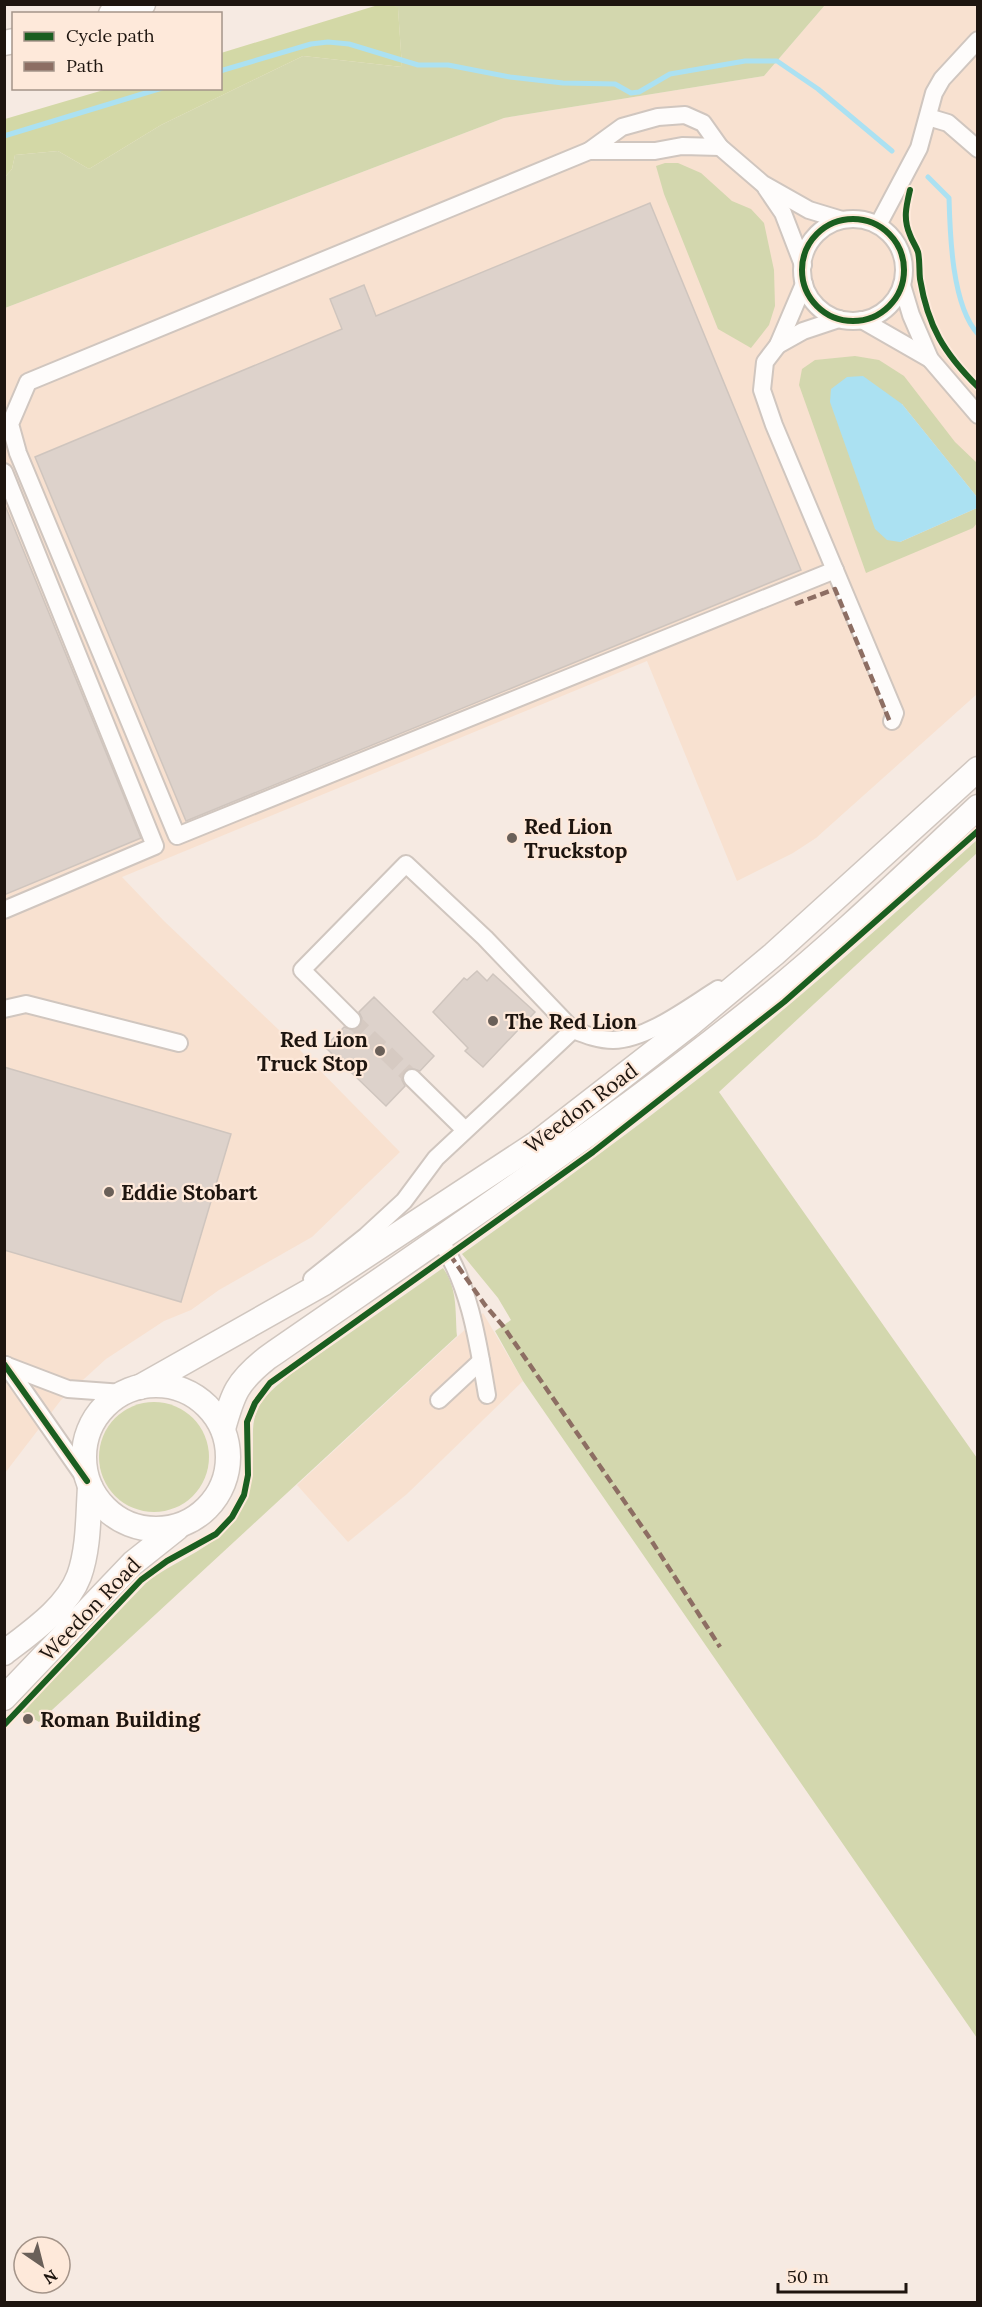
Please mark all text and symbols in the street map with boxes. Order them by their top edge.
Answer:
legend [12,12,222,90]
text: Cycle path [66,24,155,47]
text: Path [66,54,104,77]
place label: Red Lion Truckstop [524,813,627,864]
marker: Red Lion Truckstop [505,831,519,845]
place label: The Red Lion [505,1008,637,1035]
marker: The Red Lion [486,1014,500,1028]
place label: Red Lion Truck Stop [257,1026,368,1077]
marker: Red Lion Truck Stop [373,1044,387,1058]
street label: Weedon Road [519,1057,643,1159]
place label: Eddie Stobart [121,1179,258,1206]
marker: Eddie Stobart [102,1185,116,1199]
street label: Weedon Road [34,1551,146,1667]
place label: Roman Building [40,1706,201,1733]
marker: Roman Building [21,1712,35,1726]
north arrow [12,2235,72,2295]
scale bar [778,2256,906,2294]
text: 50 m [787,2265,829,2288]
text: N [40,2266,61,2289]

